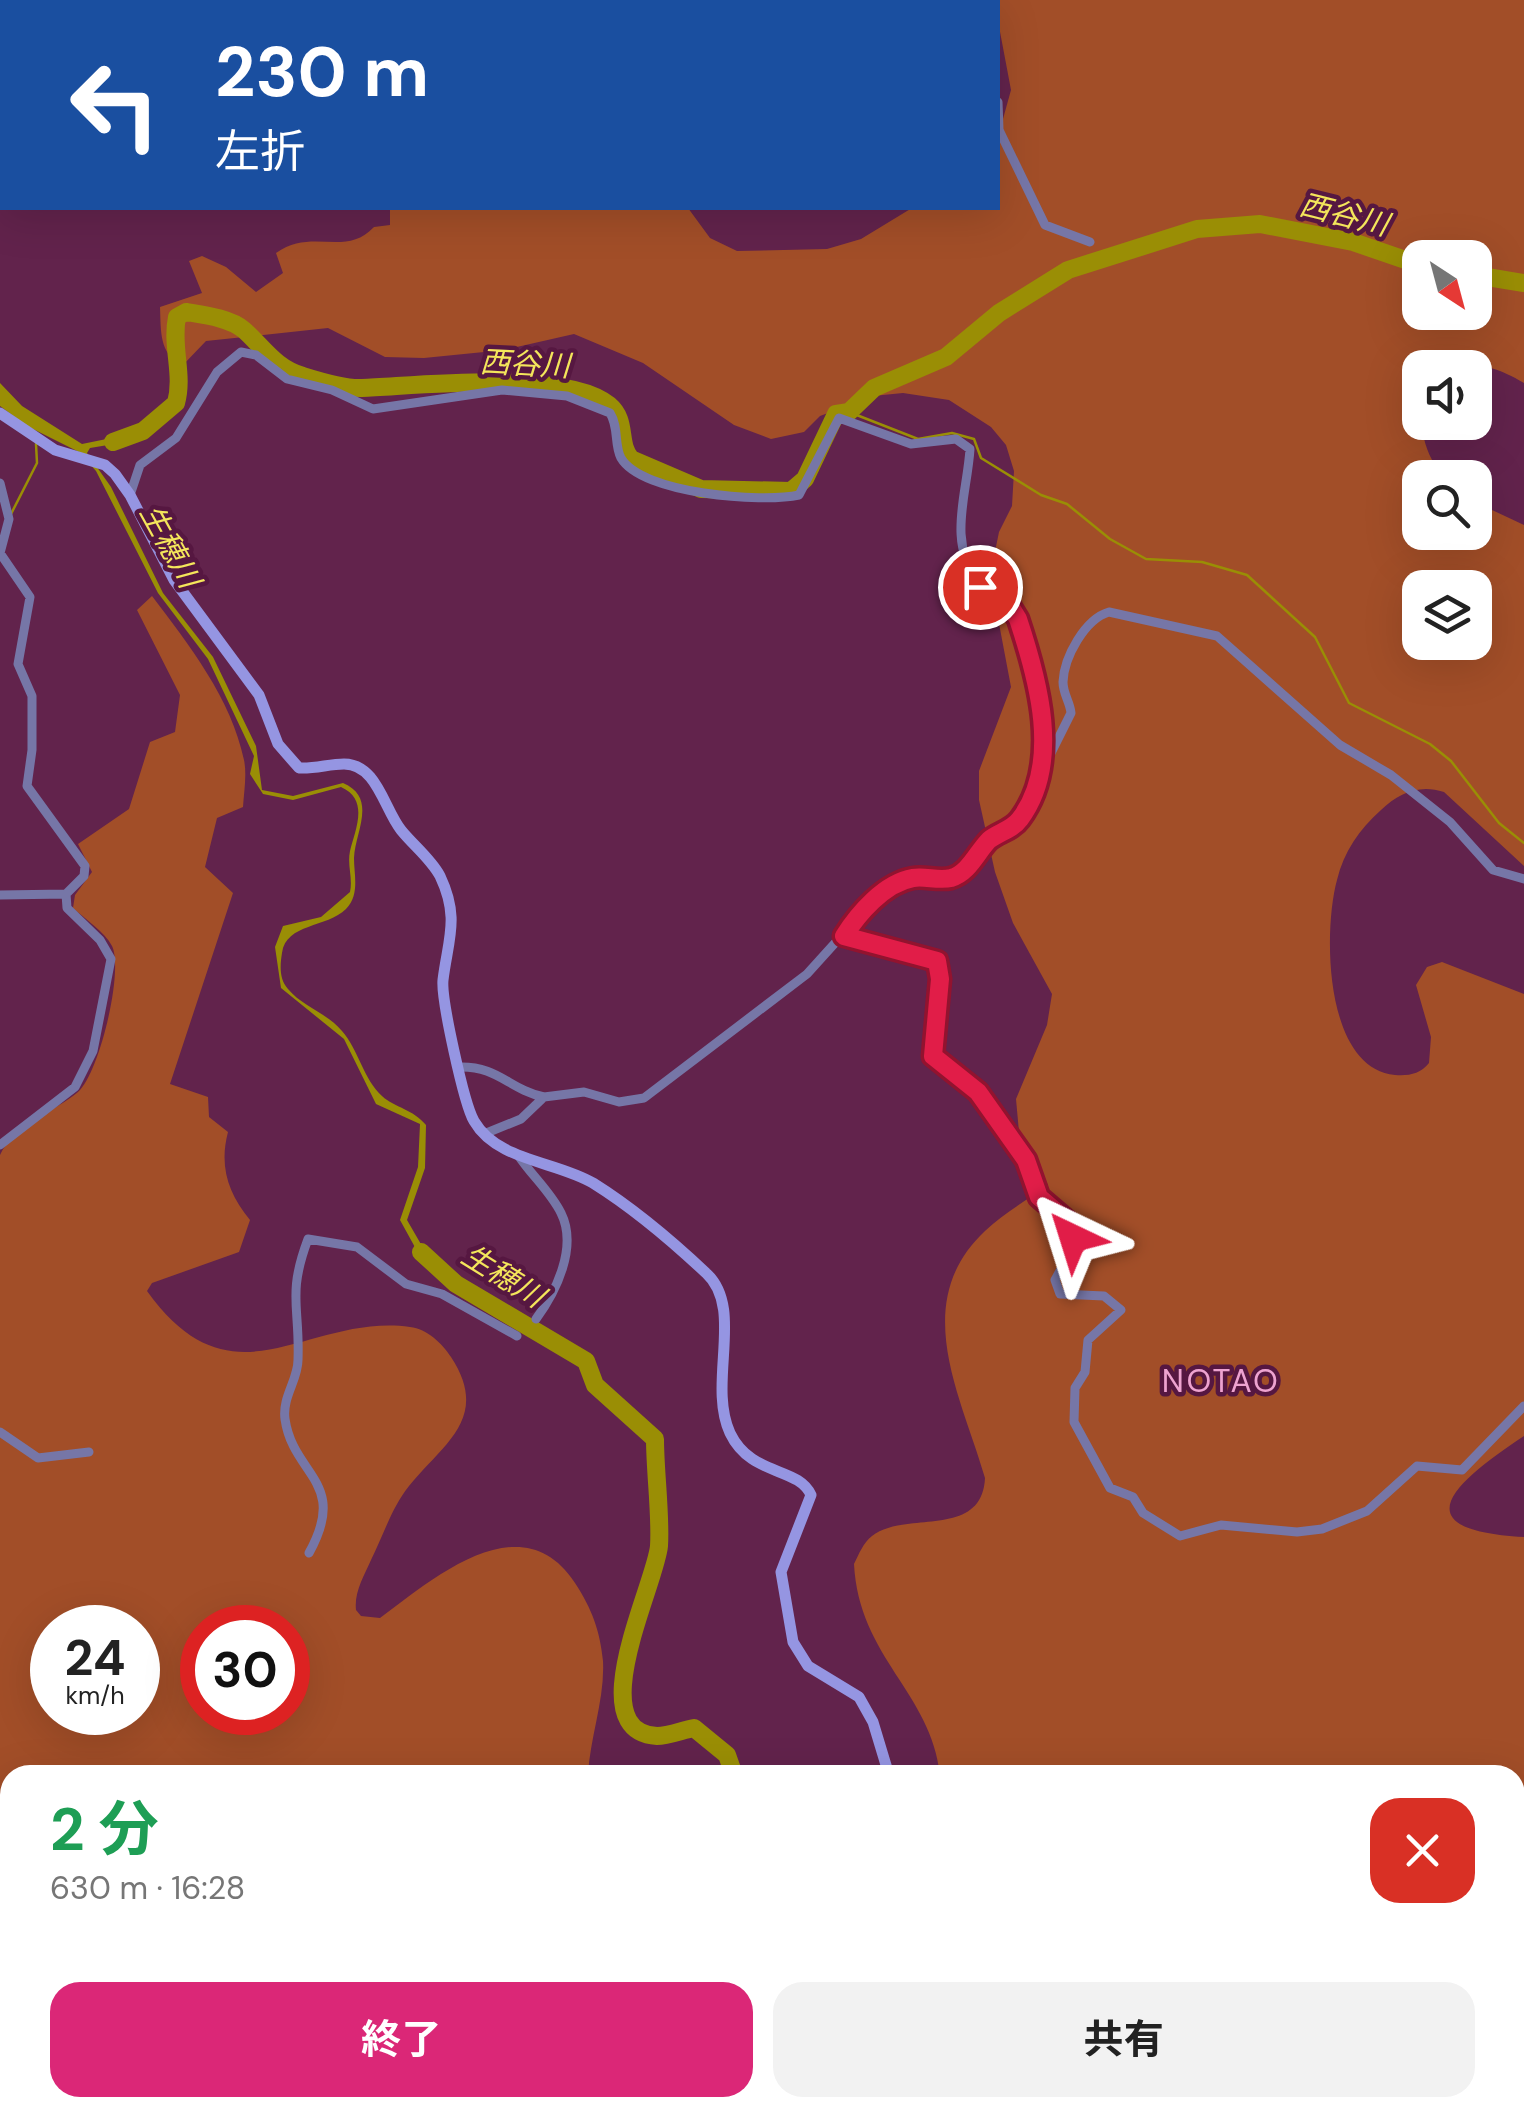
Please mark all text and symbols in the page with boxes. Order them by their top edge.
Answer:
text: 230 m [215,27,429,118]
icon: left [50,40,180,170]
text: 左折 [215,122,305,181]
water label: 西谷川 [1296,185,1395,245]
north arrow [1402,240,1492,330]
map controls [1402,240,1492,660]
water label: 西谷川 [479,342,574,385]
button: sound [1402,350,1492,440]
button: search [1402,460,1492,550]
water label: 生穂川 [132,497,211,597]
pin [938,545,1023,630]
icon: arrive [953,560,1008,615]
button: layers [1402,570,1492,660]
position arrow [1021,1186,1125,1290]
water label: 生穂川 [455,1235,554,1318]
district label: NOTAO [1162,1360,1280,1402]
speed limit sign: 30 [180,1605,310,1735]
text: 24 [65,1625,126,1691]
text: km/h [65,1679,125,1712]
text: 2 分 [50,1790,159,1869]
button: close [1370,1798,1475,1903]
text: 630 m · 16:28 [50,1867,245,1909]
button: 終了 [50,1982,753,2097]
button: 共有 [773,1982,1475,2097]

